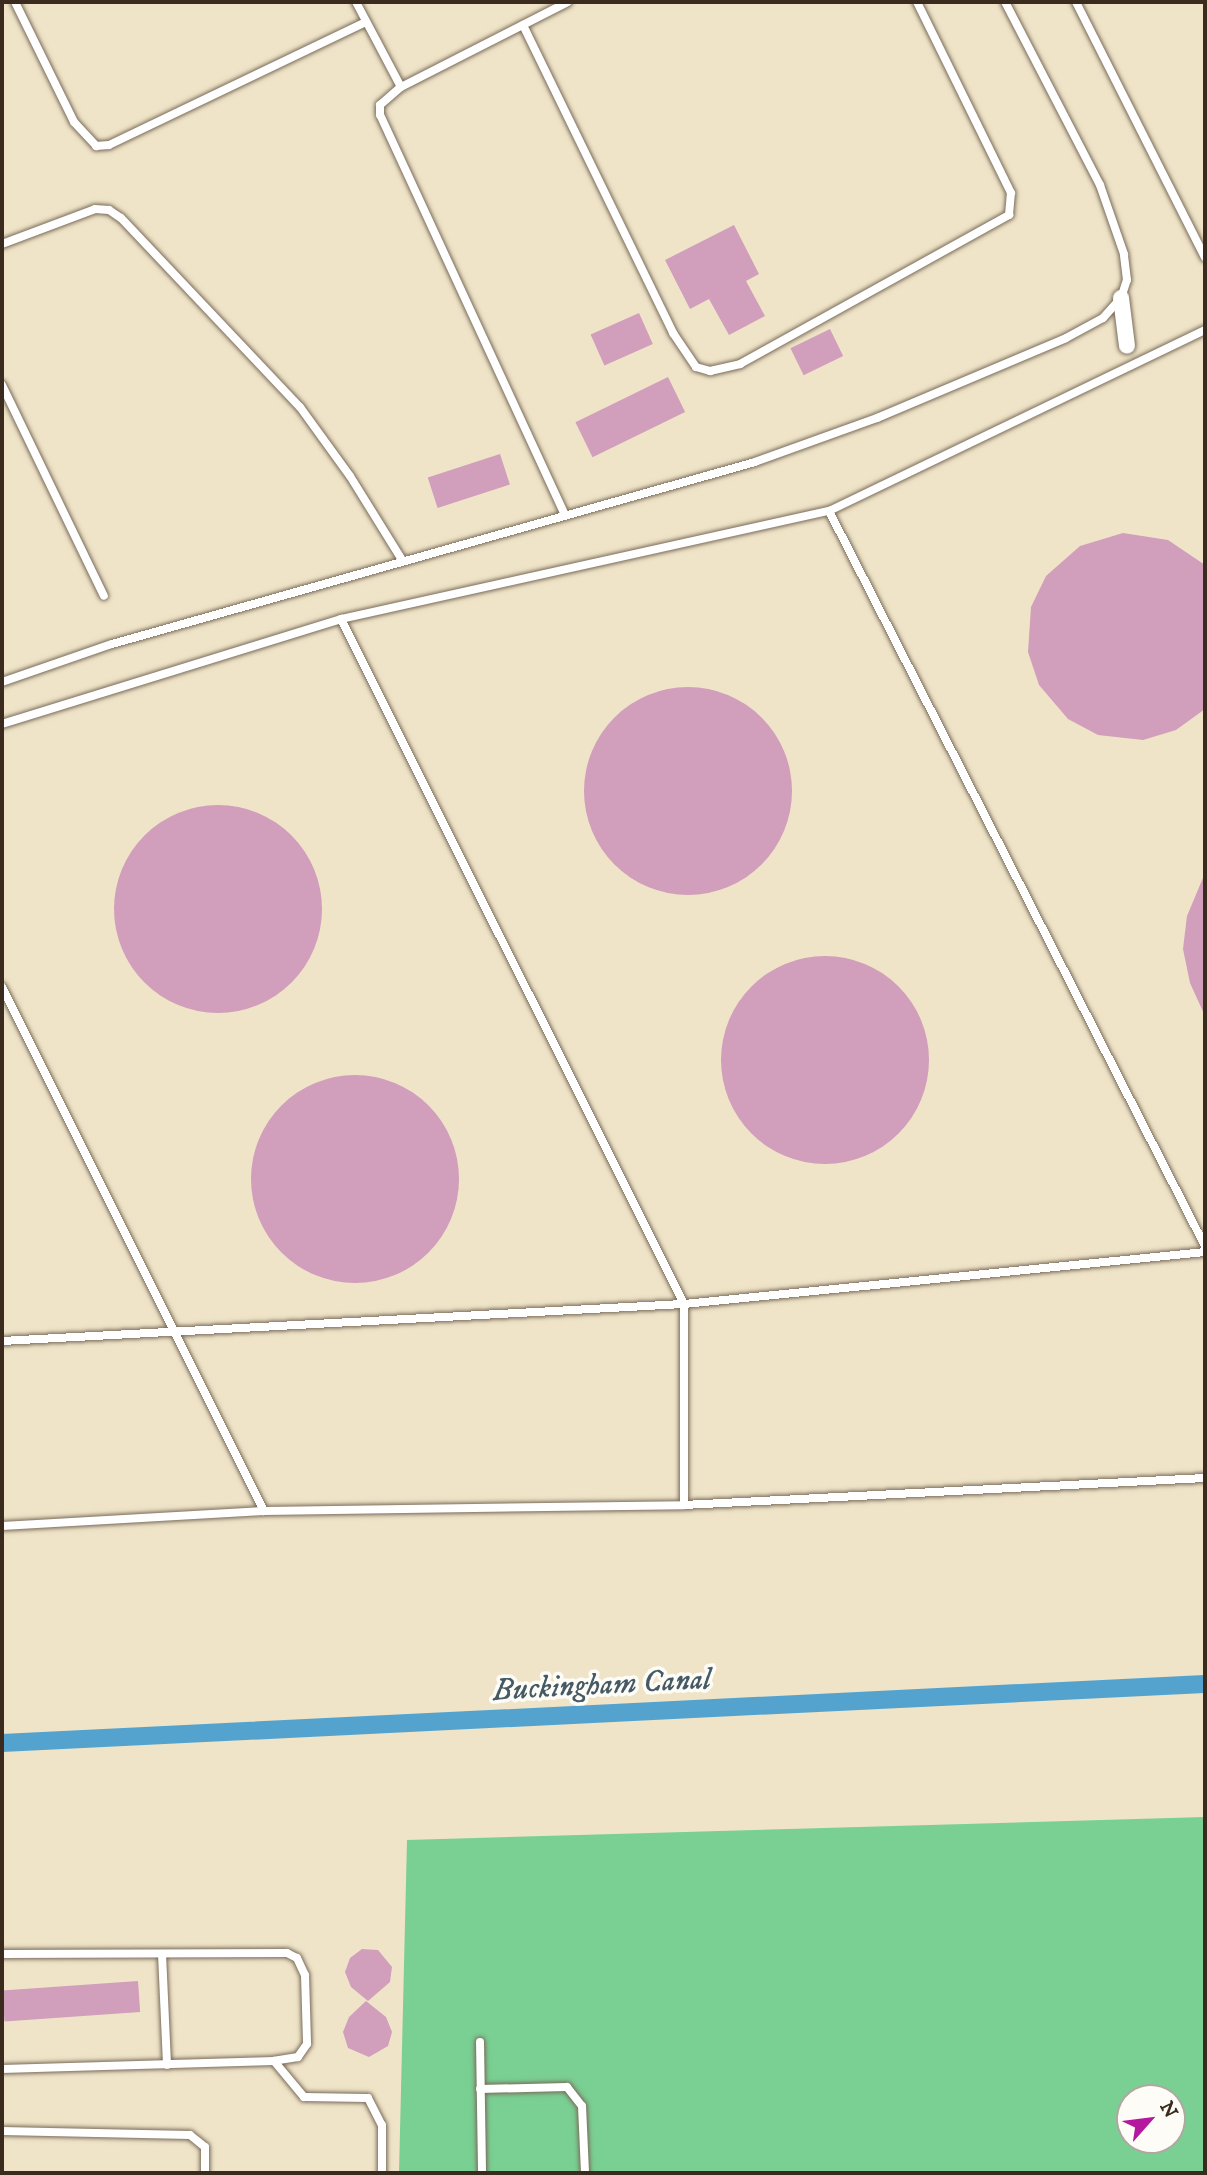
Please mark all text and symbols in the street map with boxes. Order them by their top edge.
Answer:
water label: Buckingham Canal [492,1662,712,1710]
north arrow [1116,2084,1186,2154]
text: N [1154,2098,1182,2122]

